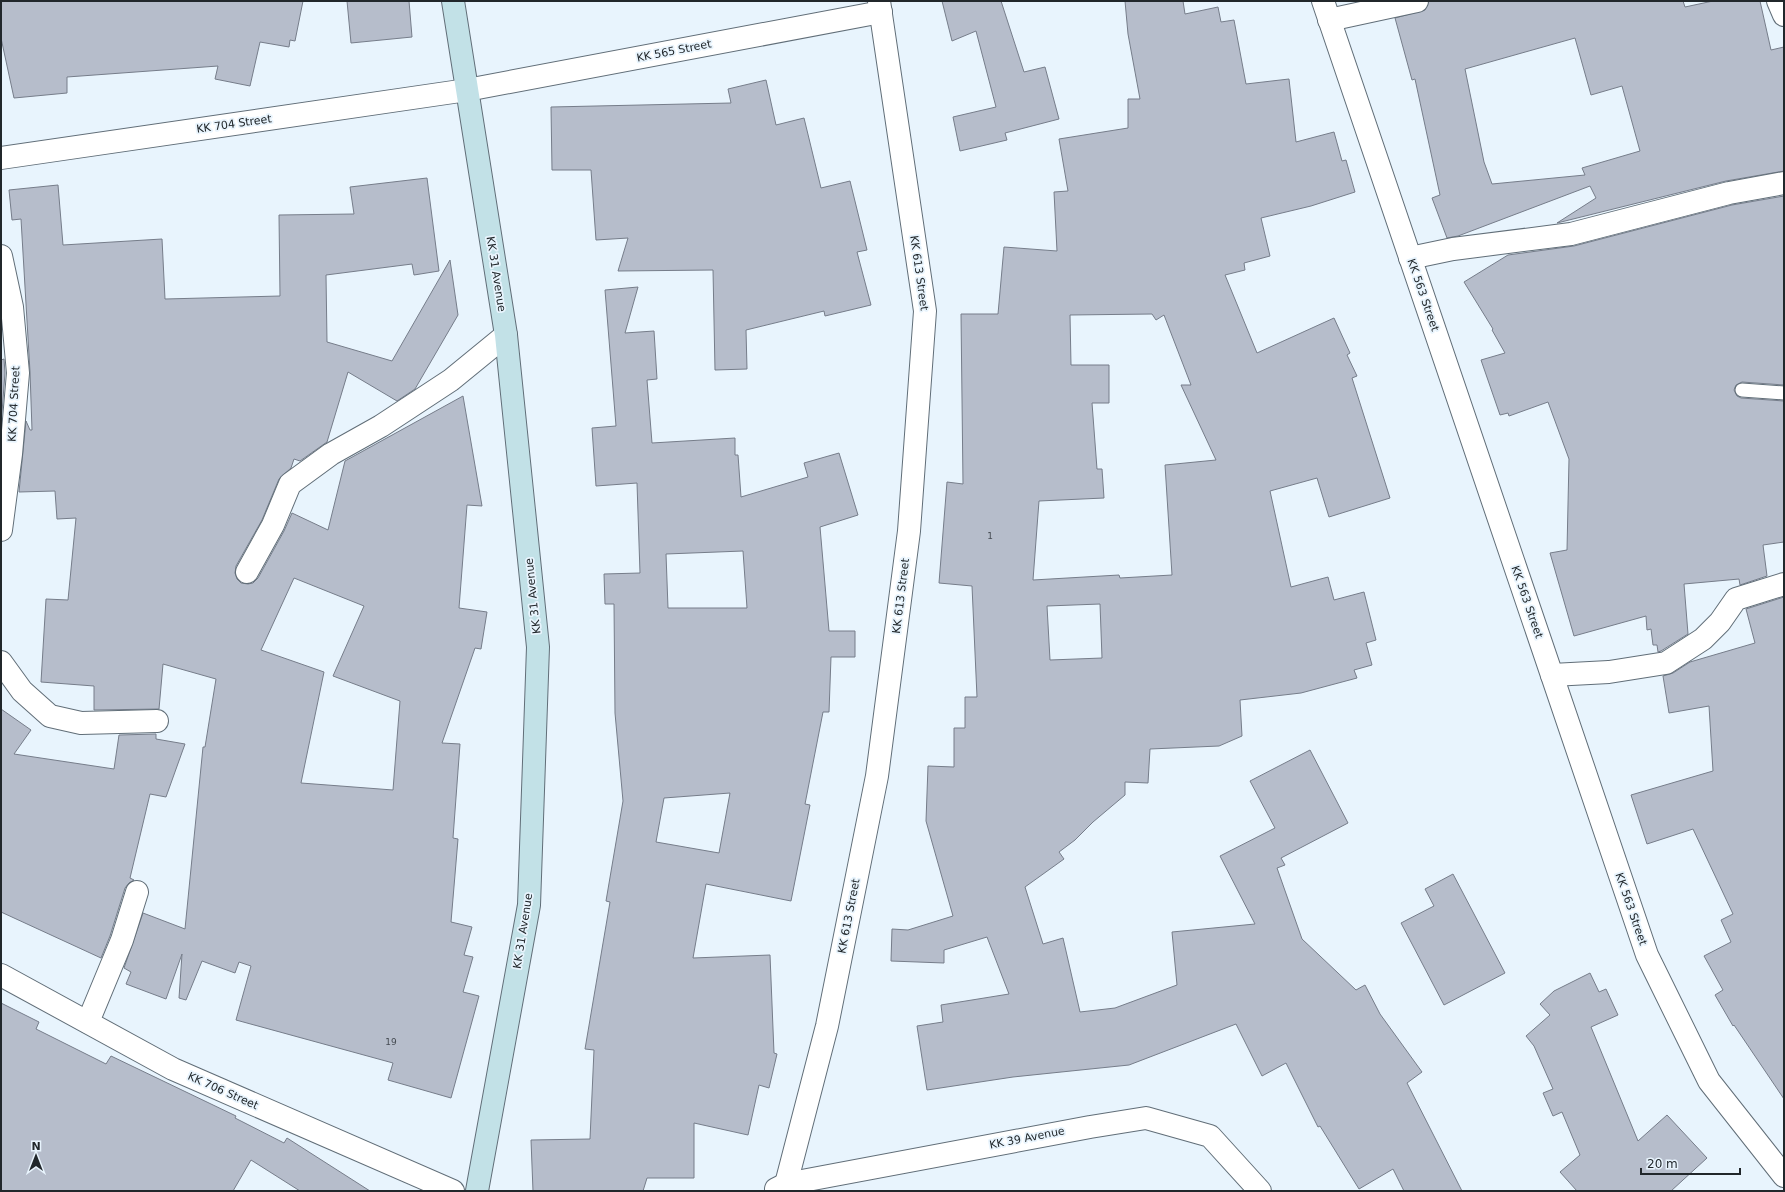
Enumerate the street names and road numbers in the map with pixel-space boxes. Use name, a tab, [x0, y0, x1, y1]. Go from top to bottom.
street label: KK 565 Street	[636, 37, 713, 65]
street label: KK 704 Street	[196, 112, 273, 136]
street label: KK 31 Avenue	[484, 235, 508, 313]
street label: KK 613 Street	[907, 235, 931, 312]
street label: KK 563 Street	[1405, 257, 1442, 334]
street label: KK 704 Street	[6, 365, 23, 442]
street label: KK 31 Avenue	[523, 557, 543, 635]
street label: KK 613 Street	[890, 557, 912, 634]
street label: KK 563 Street	[1509, 564, 1546, 641]
street label: KK 563 Street	[1613, 871, 1650, 948]
street label: KK 613 Street	[835, 877, 863, 954]
street label: KK 31 Avenue	[511, 892, 535, 970]
street label: KK 706 Street	[186, 1070, 261, 1113]
street label: KK 39 Avenue	[988, 1124, 1066, 1152]

